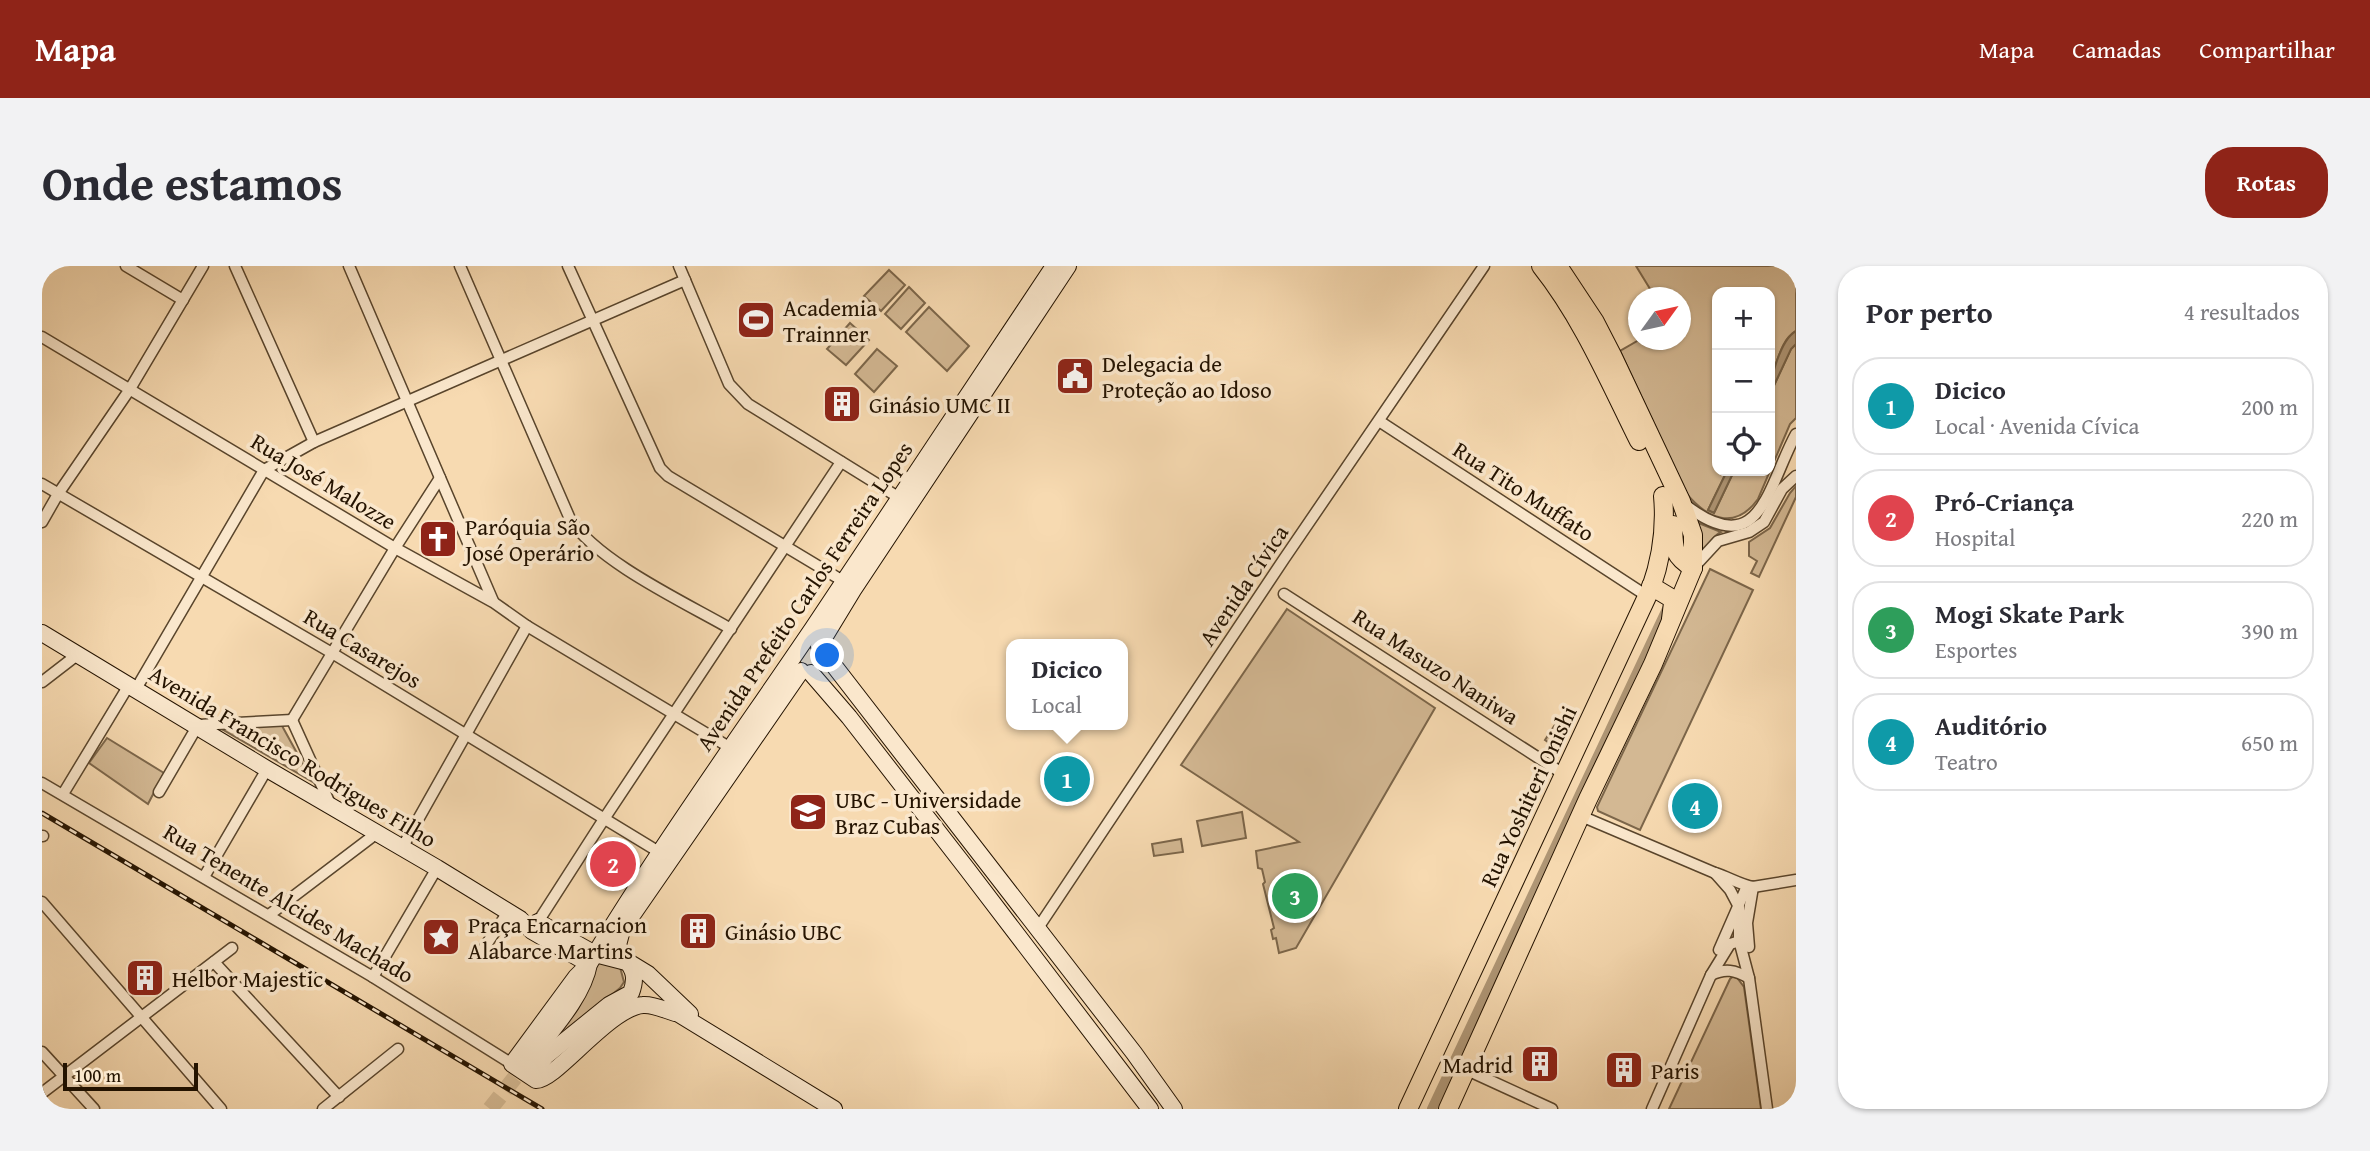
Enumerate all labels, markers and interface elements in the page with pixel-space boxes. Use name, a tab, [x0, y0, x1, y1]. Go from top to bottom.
text: Mapa	[35, 25, 116, 73]
text: Mapa	[1979, 32, 2034, 67]
text: Camadas	[2072, 32, 2161, 67]
text: Compartilhar	[2199, 32, 2335, 67]
text: Onde estamos	[42, 146, 343, 218]
button: Rotas	[2205, 147, 2328, 218]
north arrow	[1628, 287, 1691, 350]
map controls	[1712, 287, 1775, 476]
button: +	[1712, 287, 1775, 350]
text: Por perto	[1866, 290, 1993, 334]
place label: Academia Trainner	[783, 291, 877, 350]
text: 4 resultados	[2184, 295, 2300, 328]
sports icon: Academia Trainner	[735, 299, 777, 341]
place label: Delegacia de Proteção ao Idoso	[1102, 347, 1272, 406]
button: −	[1712, 350, 1775, 413]
public building icon: Delegacia de Proteção ao Idoso	[1054, 355, 1096, 397]
text: Dicico	[1935, 370, 2006, 409]
building icon: Ginásio UMC II	[821, 383, 863, 425]
place label: Ginásio UMC II	[869, 388, 1011, 421]
text: 1	[1885, 390, 1897, 423]
text: 200 m	[2241, 390, 2298, 423]
text: Local · Avenida Cívica	[1935, 409, 2139, 442]
button: locate	[1712, 413, 1775, 476]
street label: Rua José Malozze	[245, 425, 403, 537]
street label: Rua Tito Muffato	[1447, 433, 1601, 549]
street label: Avenida Prefeito Carlos Ferreira Lopes	[688, 435, 920, 757]
text: Pró-Criança	[1935, 482, 2074, 521]
text: 2	[1885, 502, 1897, 535]
text: 220 m	[2241, 502, 2298, 535]
place label: Paróquia São José Operário	[462, 510, 594, 569]
church icon: Paróquia São José Operário	[417, 518, 459, 560]
street label: Avenida Cívica	[1190, 518, 1296, 652]
text: Hospital	[1935, 521, 2015, 554]
text: Mogi Skate Park	[1935, 594, 2124, 633]
street label: Rua Casarejos	[298, 600, 428, 696]
street label: Rua Masuzo Naniwa	[1347, 600, 1526, 732]
text: 3	[1885, 614, 1897, 647]
text: 390 m	[2241, 614, 2298, 647]
text: Esportes	[1935, 633, 2017, 666]
your location	[810, 638, 844, 672]
popup	[1006, 639, 1128, 730]
text: Dicico	[1032, 649, 1102, 688]
street label: Avenida Francisco Rodrigues Filho	[143, 657, 443, 855]
text: Local	[1032, 688, 1082, 721]
street label: Rua Yoshiteri Onishi	[1472, 700, 1584, 892]
text: Auditório	[1935, 706, 2047, 745]
text: 4	[1885, 726, 1897, 759]
text: 650 m	[2241, 726, 2298, 759]
text: Teatro	[1935, 745, 1998, 778]
pin: 1	[1044, 753, 1090, 805]
pin: 4	[1672, 780, 1718, 832]
place label: UBC - Universidade Braz Cubas	[835, 783, 1021, 842]
school or university icon: UBC - Universidade Braz Cubas	[787, 791, 829, 833]
street label: Rua Tenente Alcides Machado	[158, 815, 420, 991]
pin: 2	[590, 838, 636, 890]
pin: 3	[1272, 870, 1318, 922]
place label: Praça Encarnacion Alabarce Martins	[468, 908, 647, 967]
building icon: Ginásio UBC	[677, 910, 719, 952]
place label: Ginásio UBC	[725, 915, 842, 948]
place icon: Praça Encarnacion Alabarce Martins	[420, 916, 462, 958]
building icon: Helbor Majestic	[124, 957, 166, 999]
place label: Helbor Majestic	[172, 962, 323, 995]
building icon: Madrid	[1519, 1043, 1561, 1085]
place label: Madrid	[1443, 1048, 1514, 1081]
building icon: Paris	[1603, 1049, 1645, 1091]
place label: Paris	[1651, 1054, 1699, 1087]
scale bar	[63, 1060, 198, 1092]
text: 100 m	[74, 1061, 121, 1089]

